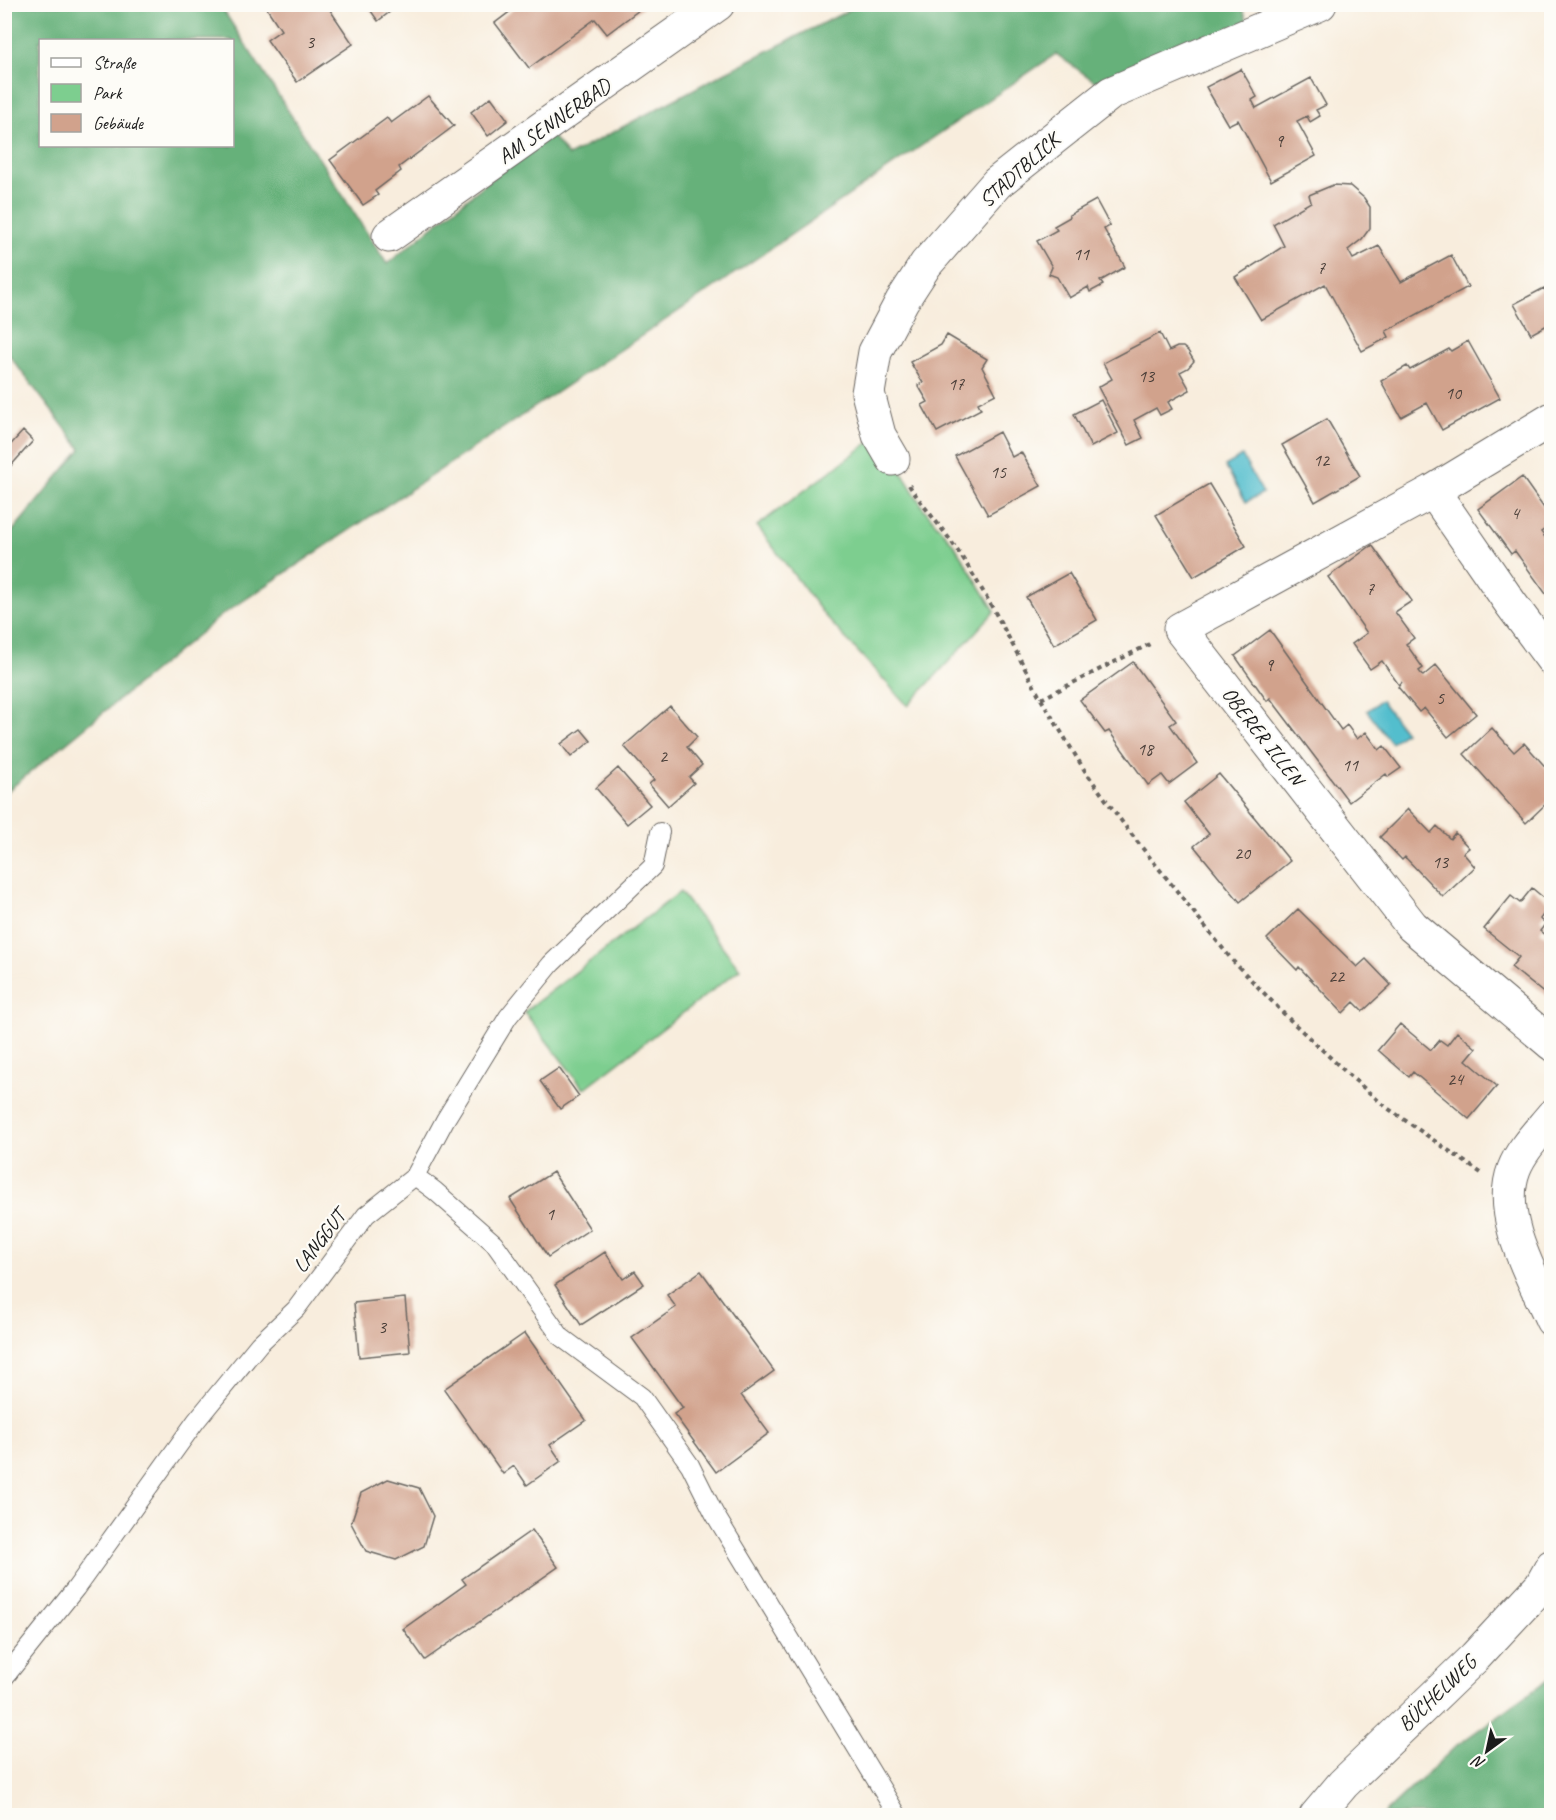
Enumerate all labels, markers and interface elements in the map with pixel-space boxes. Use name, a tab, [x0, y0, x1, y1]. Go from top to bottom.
house number: 3	[306, 31, 316, 53]
legend	[39, 39, 234, 147]
text: Straße	[93, 52, 137, 74]
street label: AM SENNERBAD	[493, 72, 617, 169]
text: Park	[93, 82, 123, 104]
text: Gebäude	[93, 112, 144, 134]
street label: STADTBLICK	[973, 125, 1067, 213]
house number: 9	[1275, 130, 1285, 152]
house number: 11	[1073, 243, 1090, 265]
house number: 7	[1317, 257, 1326, 279]
house number: 13	[1138, 365, 1156, 387]
house number: 17	[948, 373, 965, 395]
house number: 10	[1445, 382, 1463, 404]
house number: 12	[1313, 449, 1331, 471]
house number: 15	[990, 461, 1007, 483]
house number: 4	[1511, 502, 1521, 524]
house number: 7	[1366, 578, 1375, 600]
house number: 9	[1265, 654, 1275, 676]
street label: OBERER ILLEN	[1216, 682, 1311, 793]
house number: 5	[1436, 687, 1445, 709]
house number: 18	[1137, 738, 1155, 760]
house number: 2	[659, 745, 669, 767]
house number: 11	[1342, 754, 1359, 776]
house number: 20	[1234, 842, 1252, 864]
house number: 13	[1432, 851, 1450, 873]
house number: 22	[1328, 965, 1346, 987]
house number: 24	[1447, 1068, 1465, 1090]
street label: LANGGUT	[287, 1200, 354, 1278]
house number: 1	[546, 1203, 555, 1225]
house number: 3	[378, 1316, 388, 1338]
street label: BÜCHELWEG	[1392, 1647, 1483, 1737]
north arrow	[1457, 1721, 1517, 1781]
text: N	[1467, 1750, 1489, 1774]

